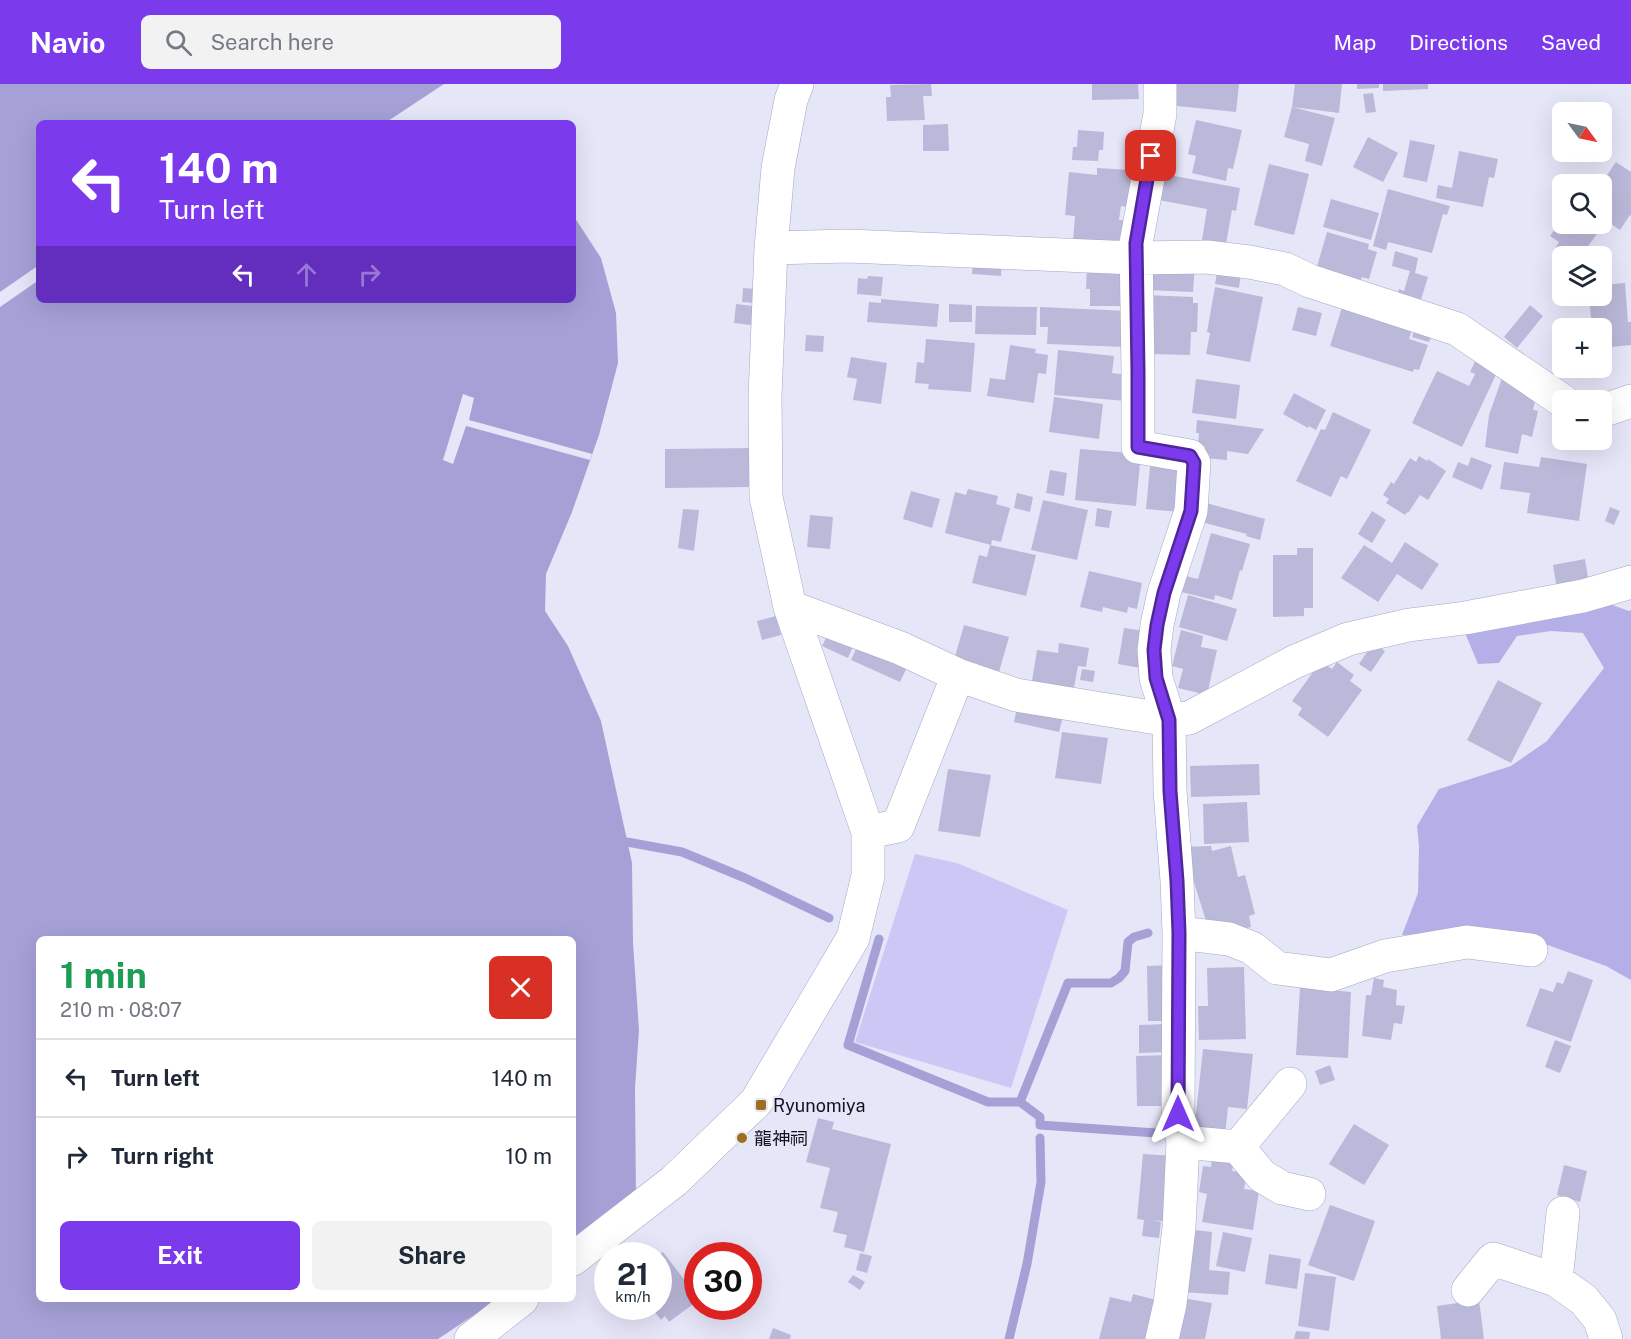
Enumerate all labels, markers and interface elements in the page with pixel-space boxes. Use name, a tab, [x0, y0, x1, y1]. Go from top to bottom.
search box	[141, 15, 561, 69]
text: Navio	[30, 26, 105, 59]
icon: search	[162, 26, 195, 59]
text: Search here	[210, 29, 334, 55]
text: Map	[1334, 30, 1376, 55]
text: Directions	[1409, 30, 1508, 55]
text: Saved	[1541, 30, 1601, 55]
north arrow	[1552, 102, 1612, 162]
map controls	[1552, 102, 1612, 450]
pin	[1125, 130, 1176, 181]
icon: arrive	[1134, 139, 1167, 172]
text: 140 m	[159, 143, 279, 192]
icon: left	[60, 144, 138, 222]
button: search	[1552, 174, 1612, 234]
text: Turn left	[159, 193, 265, 225]
button: layers	[1552, 246, 1612, 306]
icon: left	[227, 258, 260, 291]
icon: ahead	[290, 258, 323, 291]
icon: right	[353, 258, 386, 291]
button: +	[1552, 318, 1612, 378]
button: −	[1552, 390, 1612, 450]
text: 1 min	[60, 954, 147, 996]
button: close	[489, 956, 552, 1019]
text: 210 m · 08:07	[60, 998, 182, 1022]
icon: left	[60, 1062, 93, 1095]
text: Turn left	[111, 1065, 200, 1091]
text: 140 m	[491, 1065, 552, 1091]
position arrow	[1146, 1082, 1210, 1146]
place label: Ryunomiya	[773, 1095, 865, 1116]
marker: Ryunomiya	[754, 1098, 768, 1112]
place label: 龍神祠	[754, 1128, 808, 1149]
marker: 龍神祠	[735, 1131, 749, 1145]
icon: right	[60, 1140, 93, 1173]
text: Turn right	[111, 1143, 214, 1169]
text: 10 m	[505, 1143, 552, 1169]
button: Exit	[60, 1221, 300, 1290]
button: Share	[312, 1221, 552, 1290]
speed limit sign: 30	[684, 1242, 762, 1320]
text: 21	[617, 1256, 649, 1292]
text: km/h	[615, 1288, 651, 1305]

